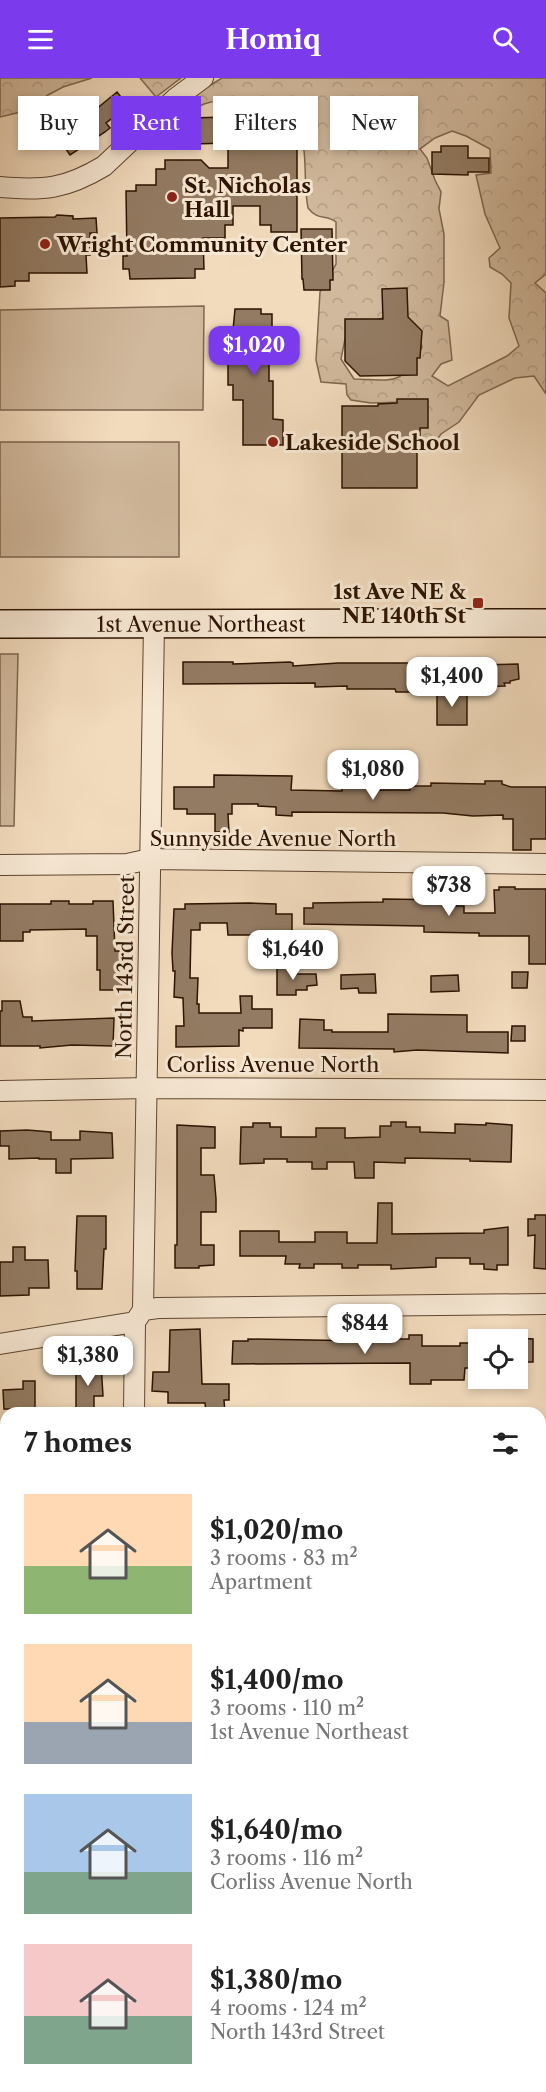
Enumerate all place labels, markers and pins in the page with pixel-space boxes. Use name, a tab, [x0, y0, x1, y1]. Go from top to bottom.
place label: St. Nicholas Hall	[184, 173, 311, 222]
marker: St. Nicholas Hall	[165, 190, 179, 204]
place label: Wright Community Center	[56, 232, 348, 257]
marker: Wright Community Center	[38, 237, 52, 251]
pin: $1,020	[205, 326, 303, 377]
place label: Lakeside School	[285, 430, 460, 455]
marker: Lakeside School	[266, 435, 280, 449]
place label: 1st Ave NE & NE 140th St	[333, 579, 467, 628]
marker: 1st Ave NE & NE 140th St	[471, 596, 485, 610]
pin: $1,400	[403, 657, 501, 708]
pin: $1,080	[324, 750, 422, 801]
pin: $738	[413, 866, 485, 917]
pin: $1,640	[244, 930, 342, 981]
pin: $844	[329, 1304, 401, 1355]
pin: $1,380	[39, 1336, 137, 1387]

